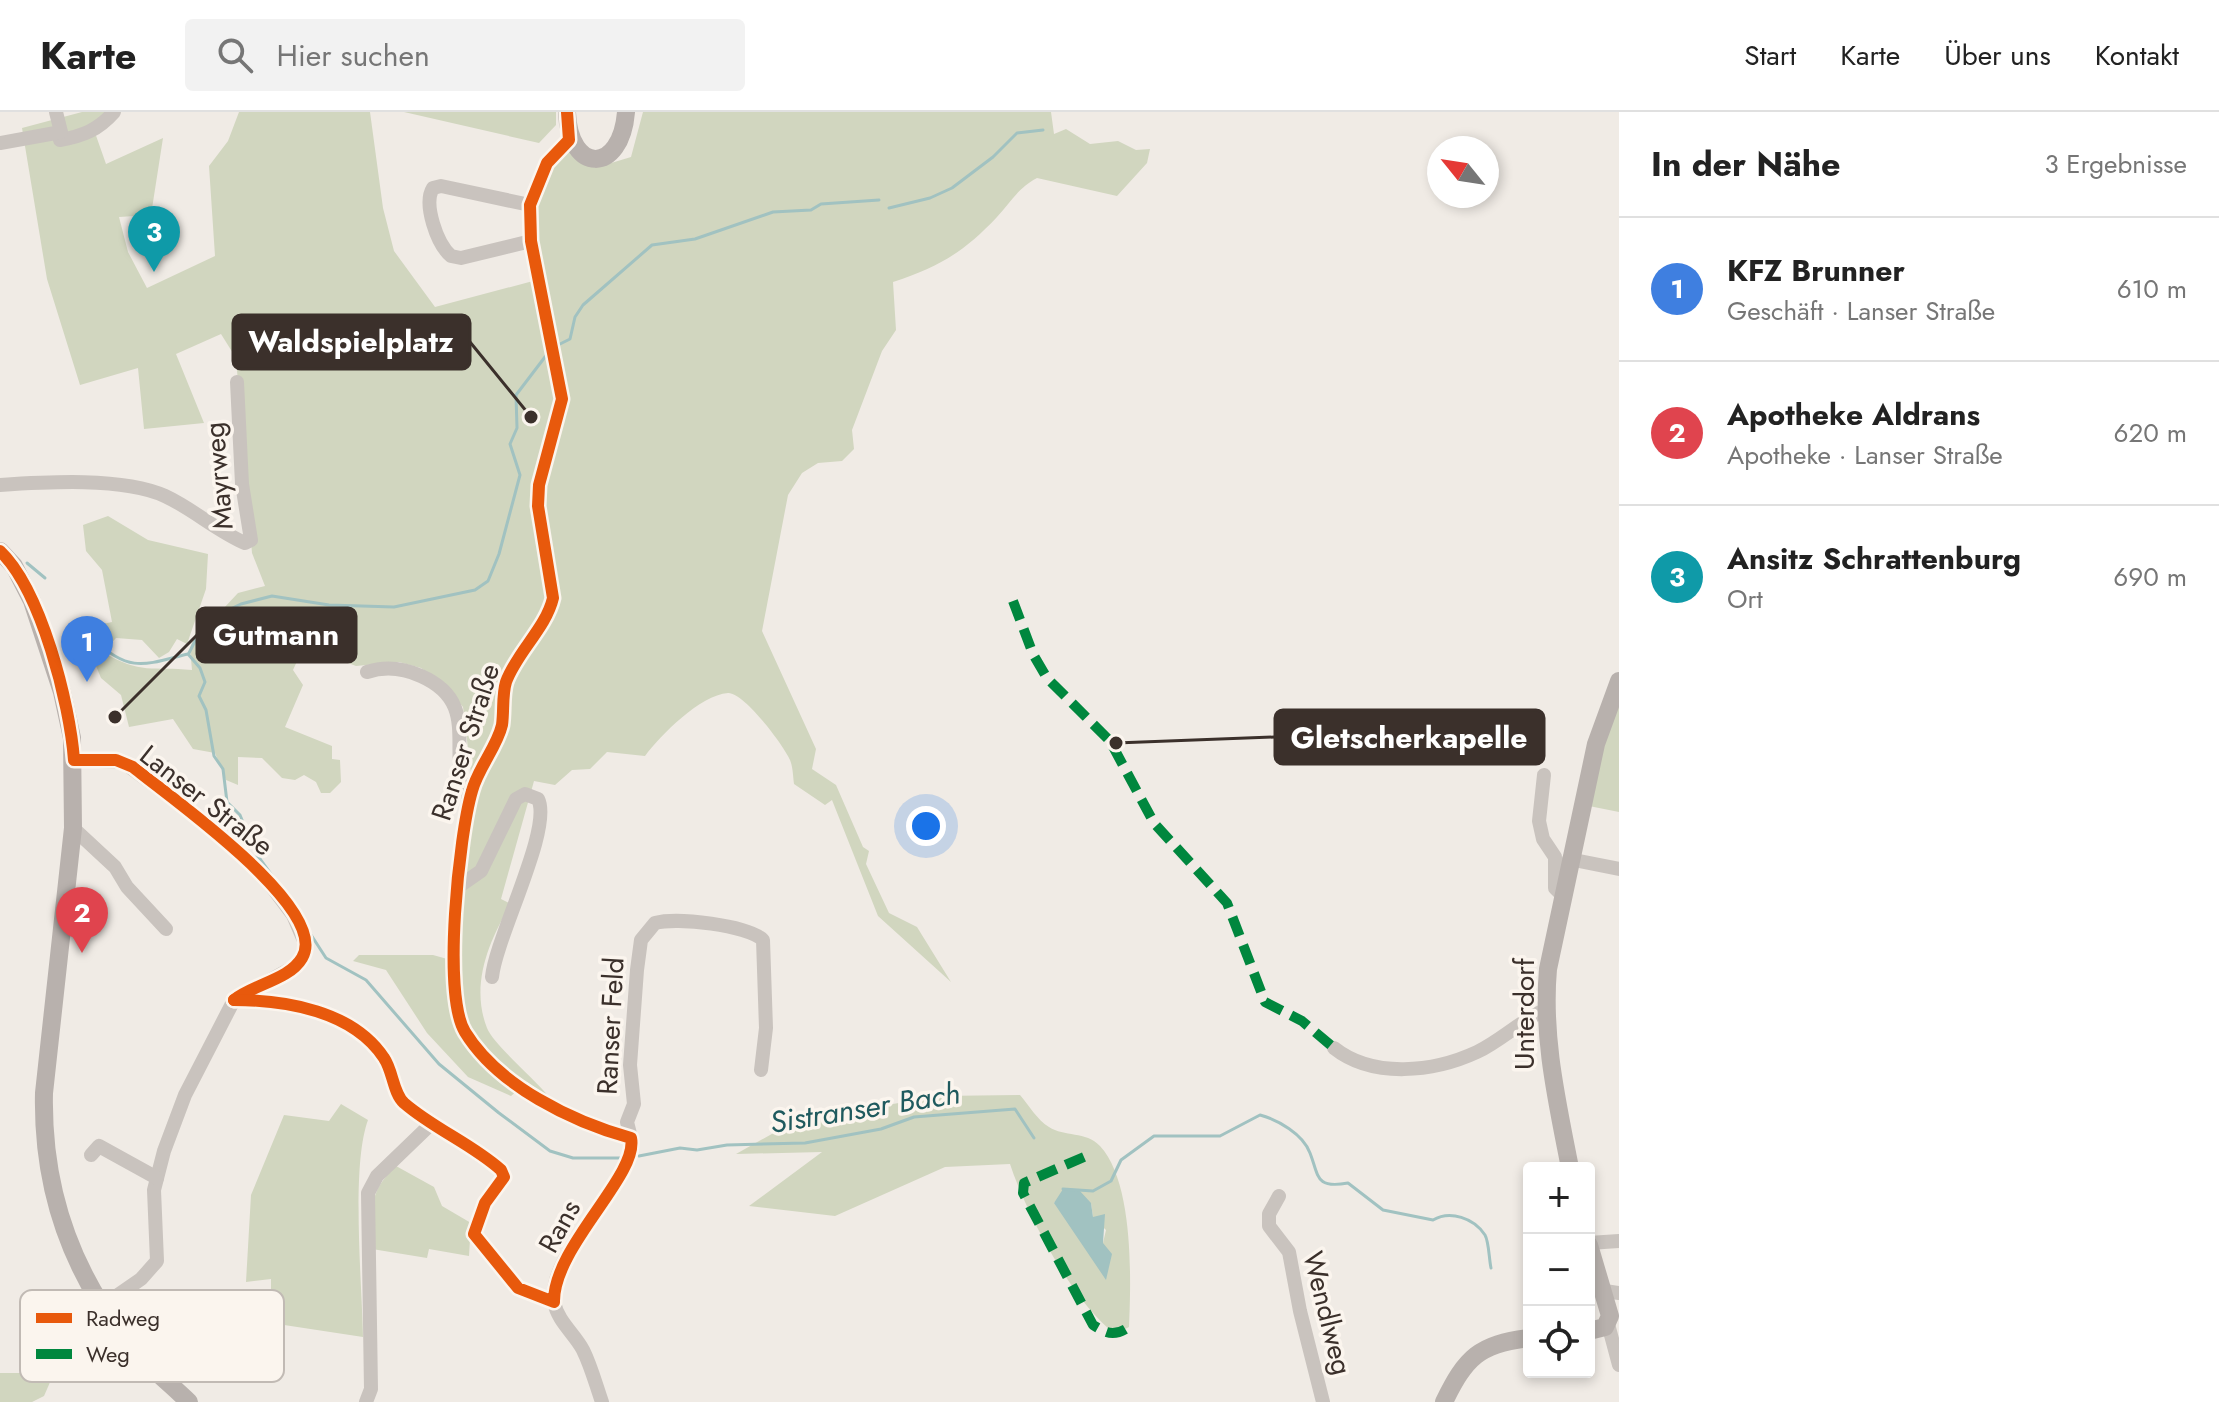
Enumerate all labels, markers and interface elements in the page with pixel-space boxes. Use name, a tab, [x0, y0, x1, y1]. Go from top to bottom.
search box	[185, 19, 745, 91]
text: Karte	[40, 28, 137, 83]
icon: search	[213, 33, 257, 77]
text: Hier suchen	[277, 34, 430, 77]
text: Start	[1744, 35, 1796, 76]
text: Karte	[1840, 35, 1900, 76]
text: Über uns	[1944, 35, 2051, 76]
text: Kontakt	[2095, 35, 2179, 76]
north arrow	[1427, 136, 1499, 208]
text: In der Nähe	[1651, 140, 1841, 189]
text: 3 Ergebnisse	[2044, 145, 2187, 183]
pin: 3	[128, 206, 180, 272]
text: KFZ Brunner	[1727, 249, 1905, 292]
text: 1	[1670, 270, 1684, 308]
text: 610 m	[2117, 270, 2187, 308]
text: Geschäft · Lanser Straße	[1727, 292, 1995, 330]
callout: Waldspielplatz	[233, 315, 470, 369]
text: Waldspielplatz	[248, 320, 454, 363]
text: Apotheke Aldrans	[1727, 393, 1980, 436]
text: 2	[1668, 414, 1686, 452]
text: 620 m	[2114, 414, 2187, 452]
street label: Mayrweg	[193, 420, 244, 531]
text: Apotheke · Lanser Straße	[1727, 436, 2003, 474]
text: Ansitz Schrattenburg	[1727, 537, 2021, 580]
text: 3	[1669, 558, 1685, 596]
text: 690 m	[2113, 558, 2187, 596]
text: Ort	[1727, 580, 1763, 618]
callout: Gutmann	[197, 608, 356, 662]
text: Gutmann	[213, 613, 339, 656]
pin: 1	[61, 616, 113, 682]
street label: Ranser Straße	[421, 658, 510, 826]
callout: Gletscherkapelle	[1275, 710, 1544, 764]
text: Gletscherkapelle	[1291, 716, 1527, 759]
street label: Lanser Straße	[131, 735, 282, 866]
your location	[906, 806, 946, 846]
pin: 2	[56, 887, 108, 953]
street label: Ranser Feld	[586, 956, 635, 1096]
street label: Unterdorf	[1504, 957, 1545, 1070]
water label: Sistranser Bach	[767, 1071, 963, 1144]
map controls	[1523, 1162, 1595, 1378]
button: +	[1523, 1162, 1595, 1234]
street label: Rans	[528, 1192, 591, 1260]
button: −	[1523, 1234, 1595, 1306]
street label: Wendlweg	[1292, 1247, 1363, 1379]
legend	[20, 1290, 284, 1382]
text: Radweg	[86, 1302, 160, 1334]
button: locate	[1523, 1306, 1595, 1378]
text: Weg	[86, 1338, 130, 1370]

